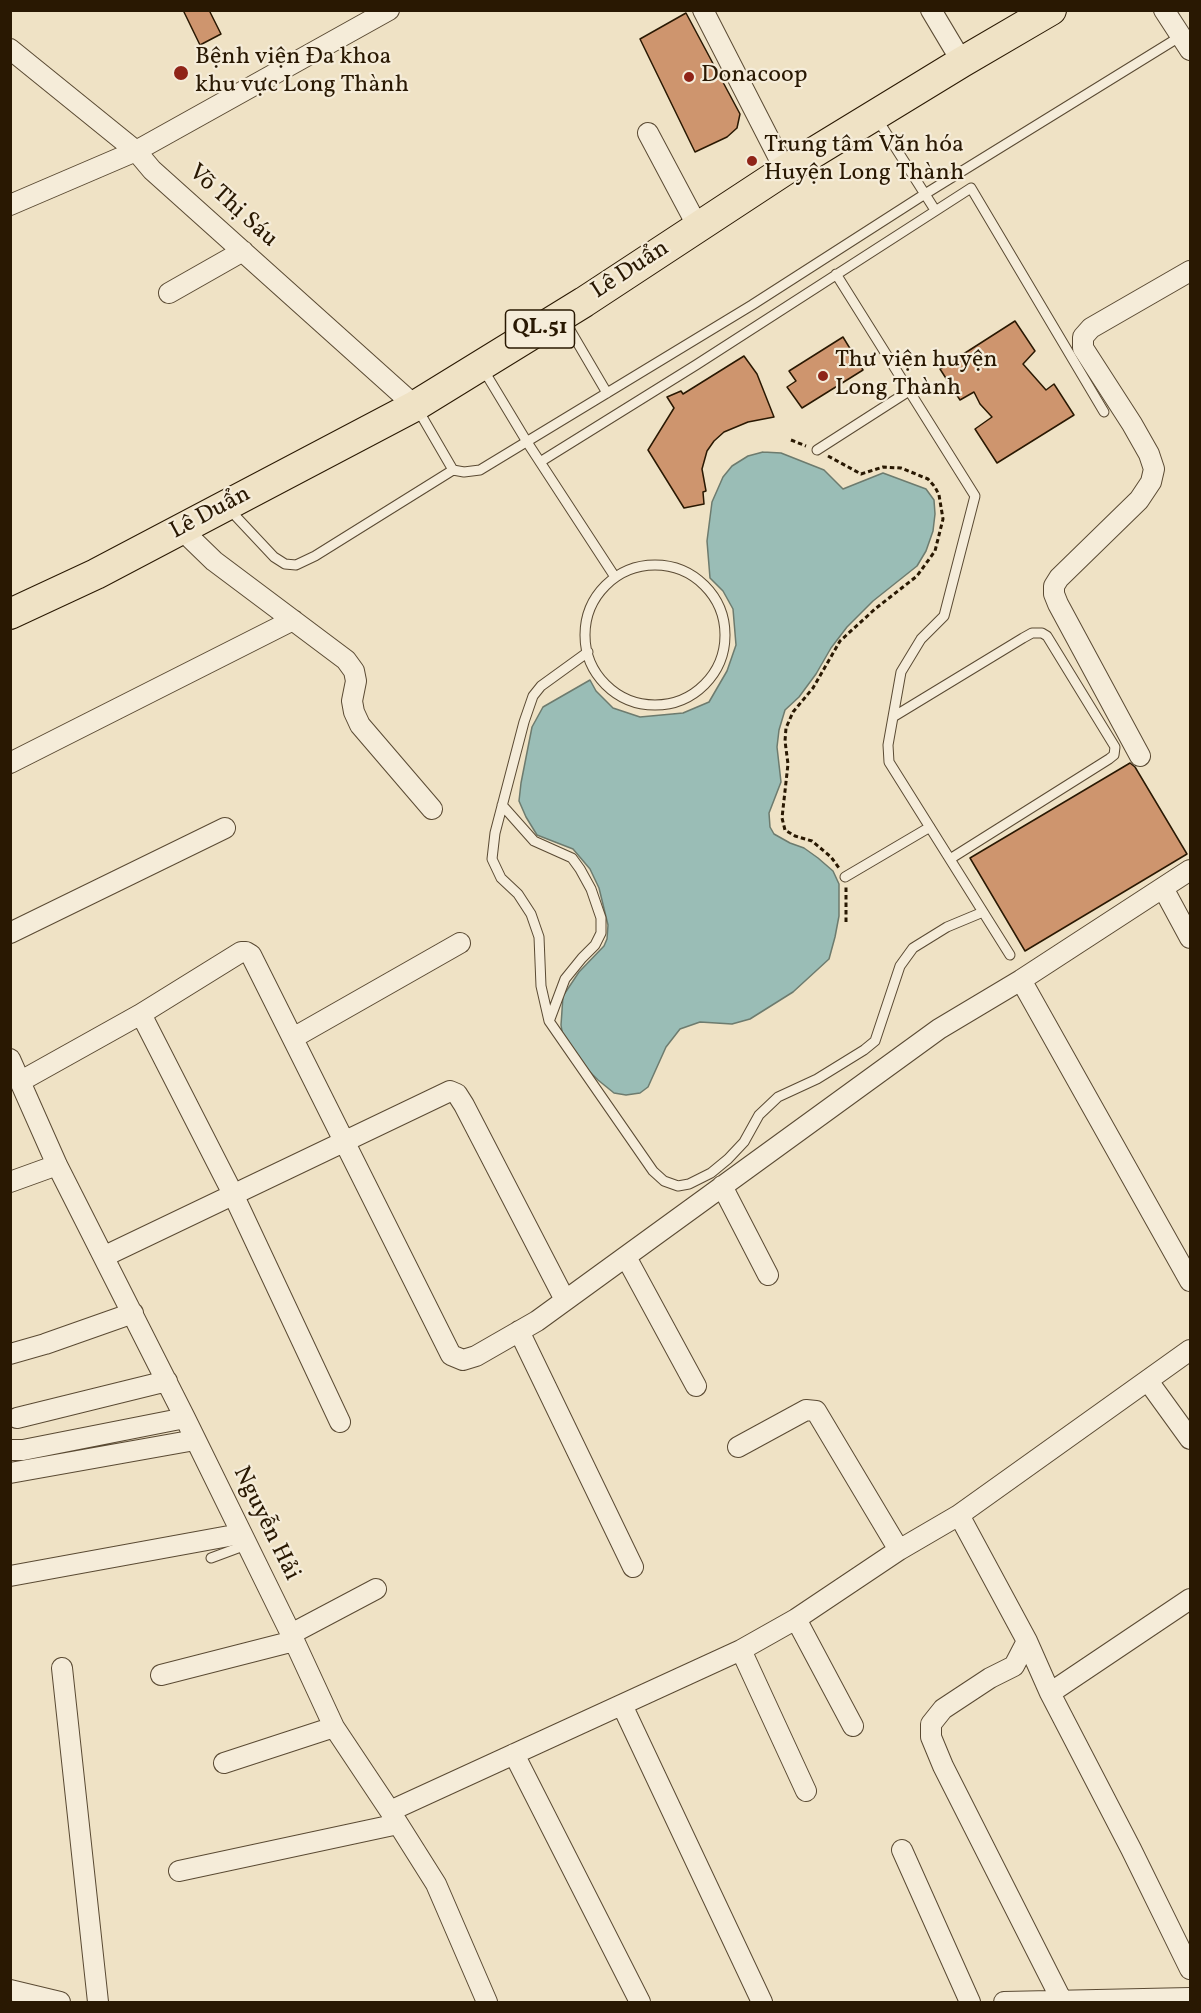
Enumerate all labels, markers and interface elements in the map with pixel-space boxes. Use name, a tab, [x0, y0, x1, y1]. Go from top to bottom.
place label: Bệnh viện Đa khoa khu vực Long Thành	[195, 45, 409, 101]
place label: Donacoop	[701, 63, 808, 91]
marker: Bệnh viện Đa khoa khu vực Long Thành	[172, 64, 190, 82]
marker: Donacoop	[682, 70, 696, 84]
place label: Trung tâm Văn hóa Huyện Long Thành	[764, 133, 964, 189]
marker: Trung tâm Văn hóa Huyện Long Thành	[745, 154, 759, 168]
street label: Võ Thị Sáu	[181, 159, 283, 255]
street label: Lê Duẩn	[587, 235, 675, 307]
road number: QL.51	[506, 310, 574, 348]
place label: Thư viện huyện Long Thành	[835, 348, 998, 404]
marker: Thư viện huyện Long Thành	[816, 369, 830, 383]
street label: Lê Duẩn	[166, 481, 256, 547]
street label: Nguyễn Hải	[225, 1462, 305, 1586]

